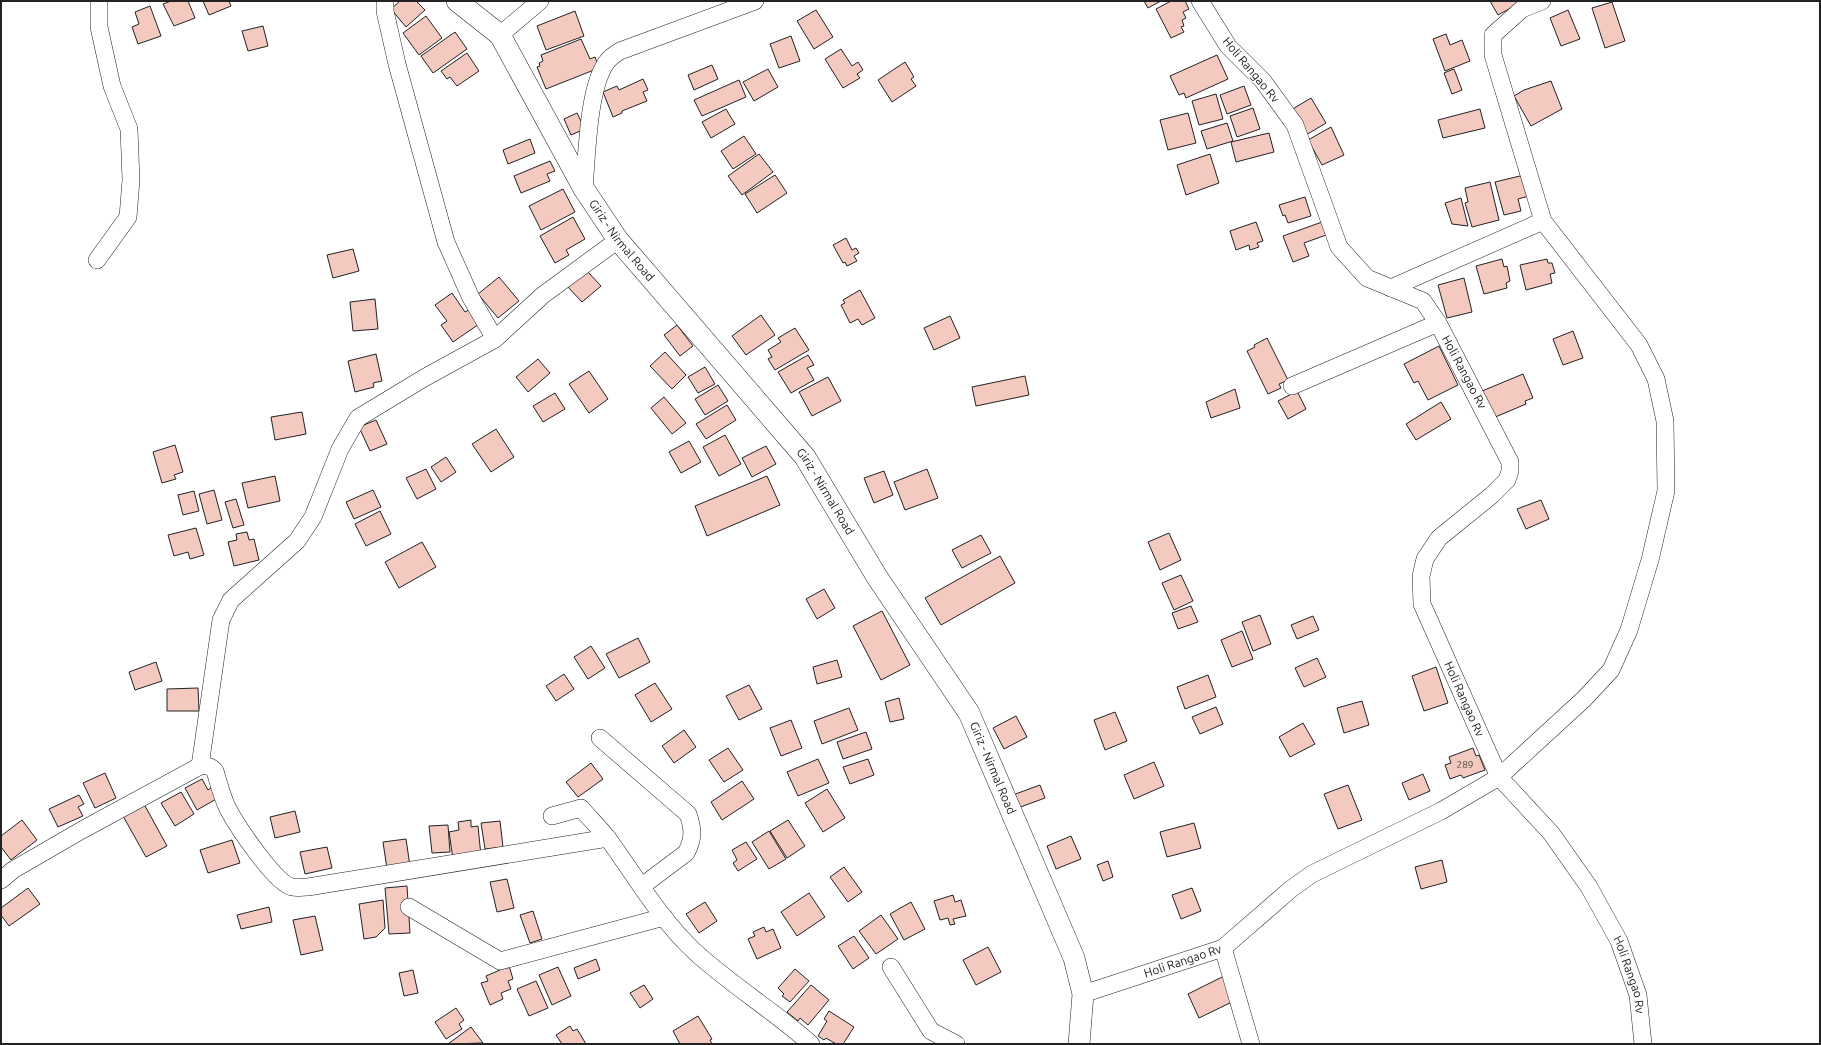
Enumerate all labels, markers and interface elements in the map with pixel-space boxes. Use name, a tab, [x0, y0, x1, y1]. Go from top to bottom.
street label: Holi Rangao Rv	[1220, 35, 1282, 105]
street label: Giriz - Nirmal Road	[587, 197, 657, 283]
street label: Holi Rangao Rv	[1440, 333, 1489, 411]
street label: Giriz - Nirmal Road	[794, 445, 857, 537]
street label: Holi Rangao Rv	[1442, 659, 1487, 738]
street label: Giriz - Nirmal Road	[968, 720, 1019, 816]
house number: 289	[1457, 759, 1473, 770]
street label: Holi Rangao Rv	[1611, 933, 1647, 1014]
street label: Holi Rangao Rv	[1142, 942, 1223, 980]

